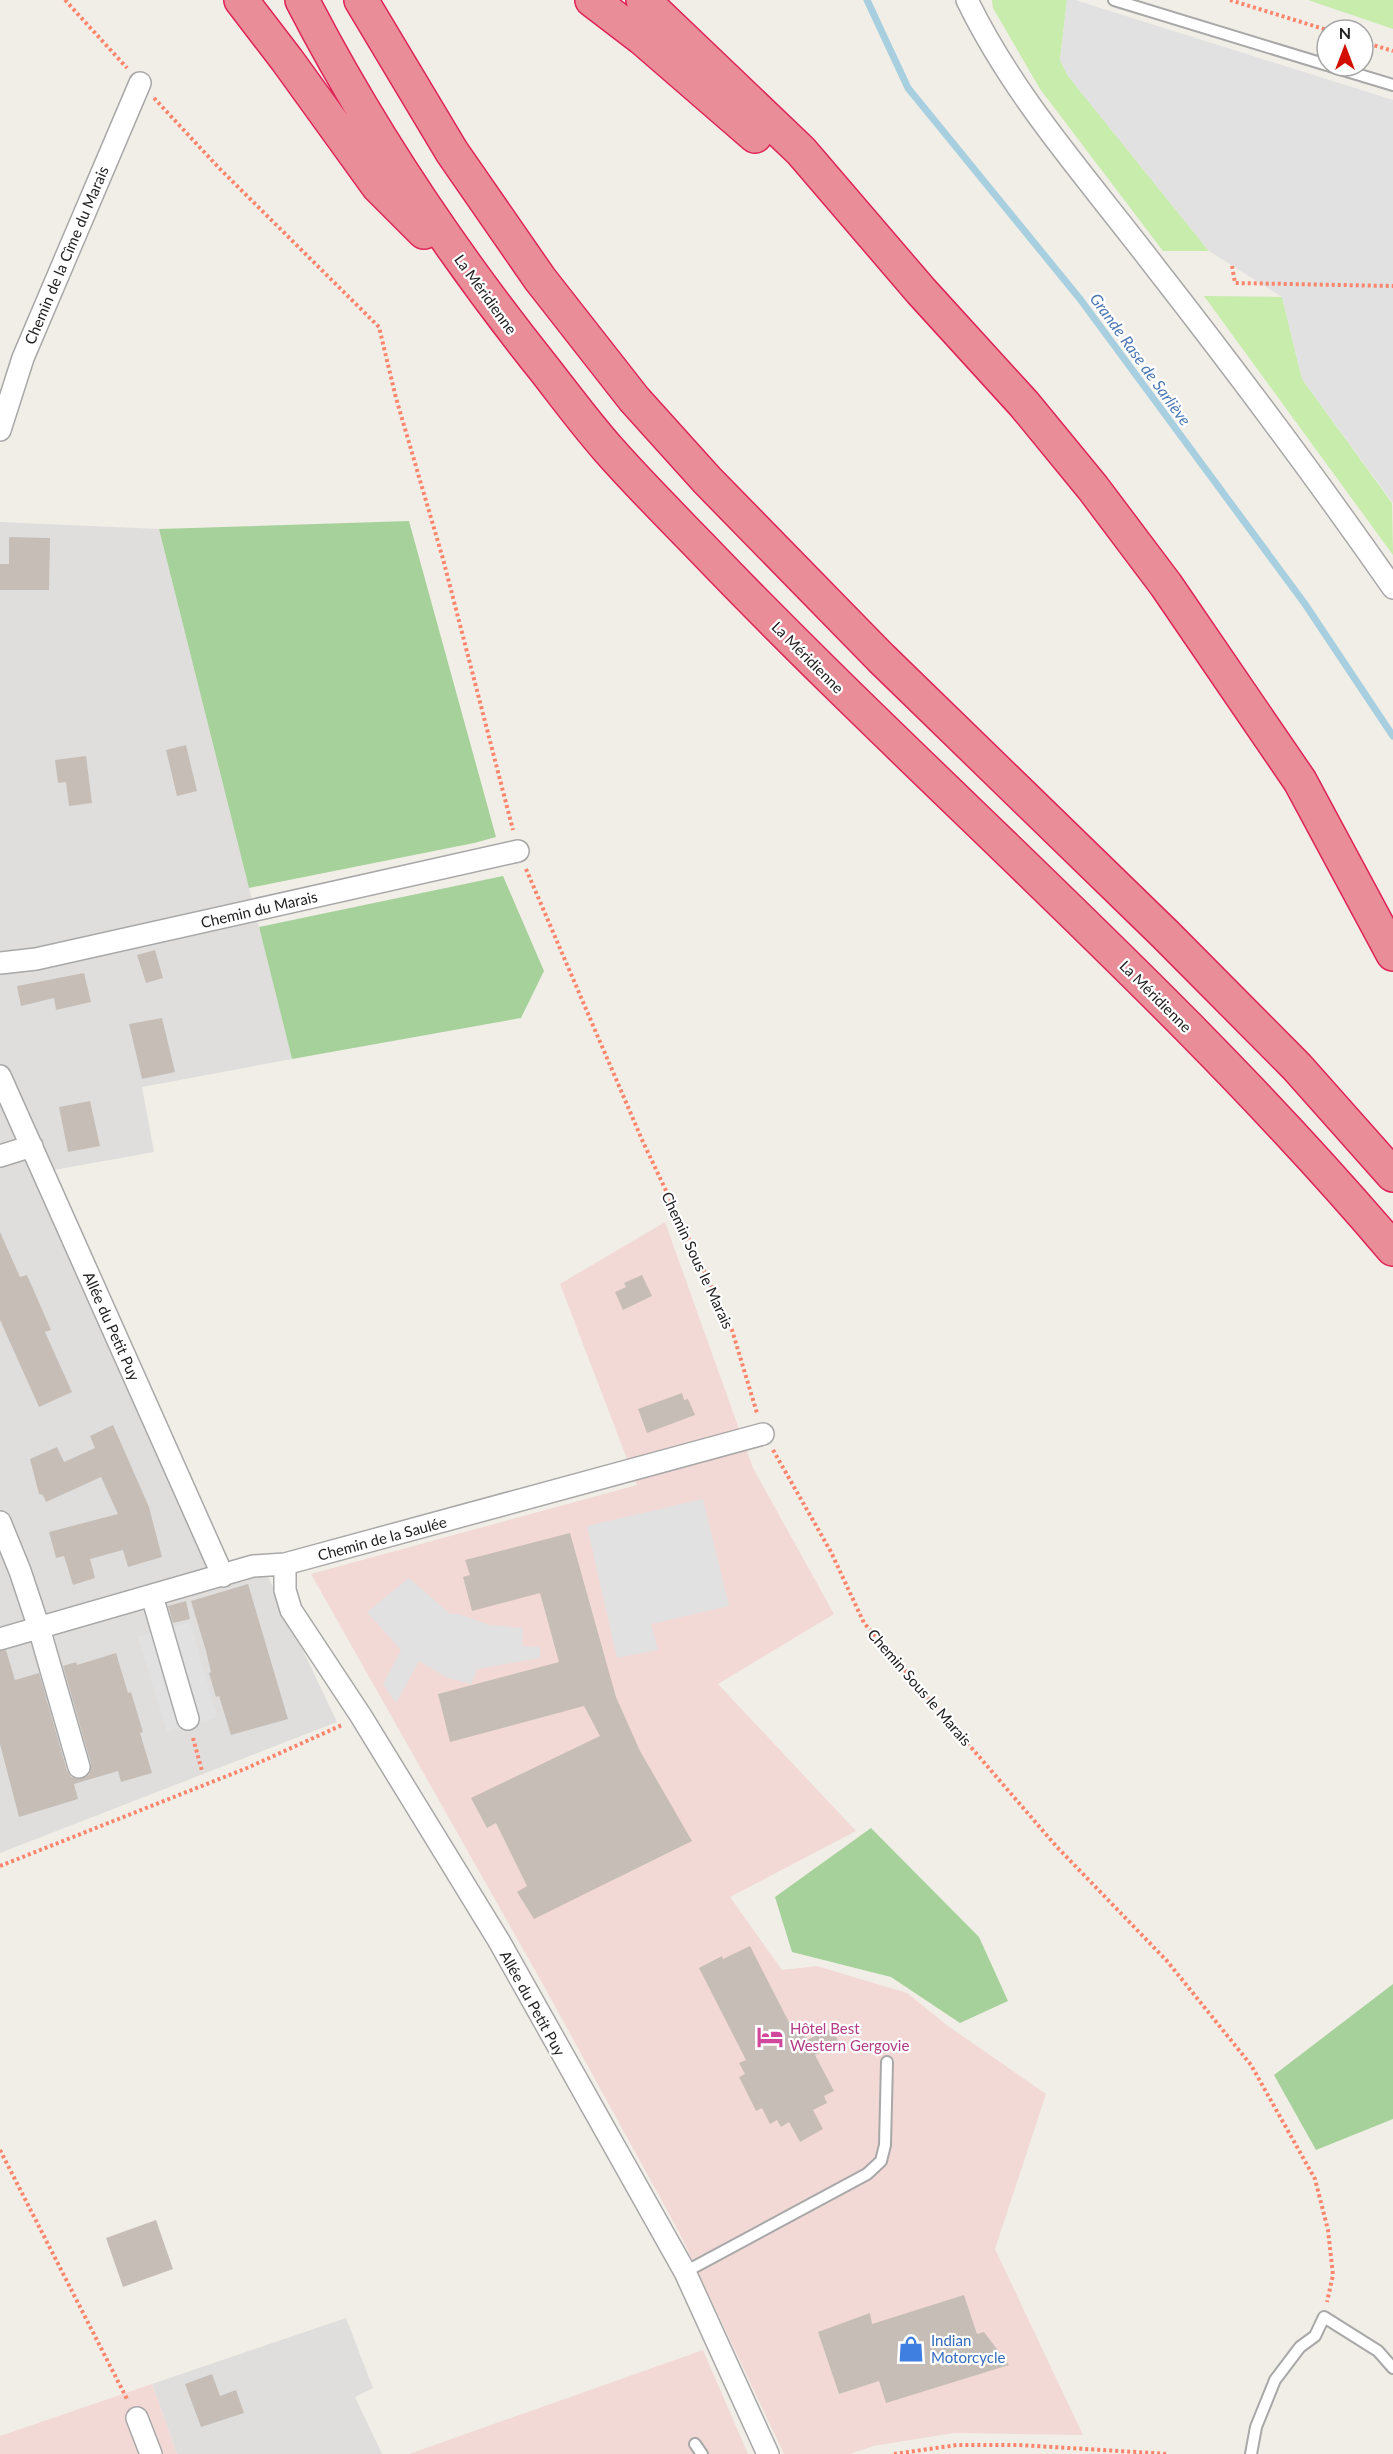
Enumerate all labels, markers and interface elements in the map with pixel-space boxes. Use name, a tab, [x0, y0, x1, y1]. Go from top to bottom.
north arrow	[1315, 18, 1375, 78]
text: N	[1339, 23, 1351, 42]
street label: Chemin de la Cîme du Marais	[20, 163, 112, 347]
street label: La Méridienne	[451, 251, 521, 337]
water label: Grande Rase de Sarliève	[1087, 289, 1196, 429]
street label: La Méridienne	[768, 617, 848, 697]
street label: Chemin du Marais	[199, 887, 319, 931]
street label: La Méridienne	[1116, 956, 1196, 1036]
street label: Chemin Sous le Marais	[658, 1189, 738, 1331]
street label: Allée du Petit Puy	[80, 1269, 144, 1384]
street label: Chemin de la Saulée	[316, 1512, 448, 1564]
street label: Chemin Sous le Marais	[864, 1625, 976, 1749]
street label: Allée du Petit Puy	[497, 1947, 569, 2059]
place label: Hôtel Best Western Gergovie	[790, 2019, 909, 2054]
hotel icon: Hôtel Best Western Gergovie	[755, 2022, 785, 2052]
place label: Indian Motorcycle	[931, 2331, 1005, 2366]
shop icon: Indian Motorcycle	[896, 2334, 926, 2364]

